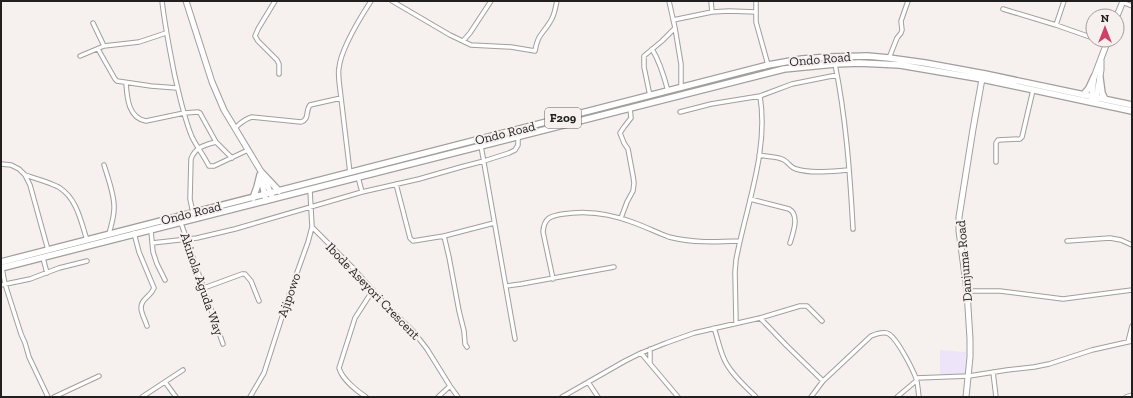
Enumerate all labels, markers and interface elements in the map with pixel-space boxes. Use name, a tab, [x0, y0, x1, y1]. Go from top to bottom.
north arrow	[1085, 8, 1125, 48]
text: N	[1101, 12, 1110, 25]
street label: Ondo Road	[789, 49, 851, 69]
road number: F209	[545, 108, 581, 128]
street label: Ondo Road	[473, 118, 537, 148]
street label: Ondo Road	[159, 198, 223, 228]
street label: Danjuma Road	[953, 220, 976, 302]
street label: Akinola Aguda Way	[177, 230, 227, 338]
street label: Ibode Aseyori Crescent	[323, 239, 423, 343]
street label: Ajipowo	[275, 271, 305, 319]

